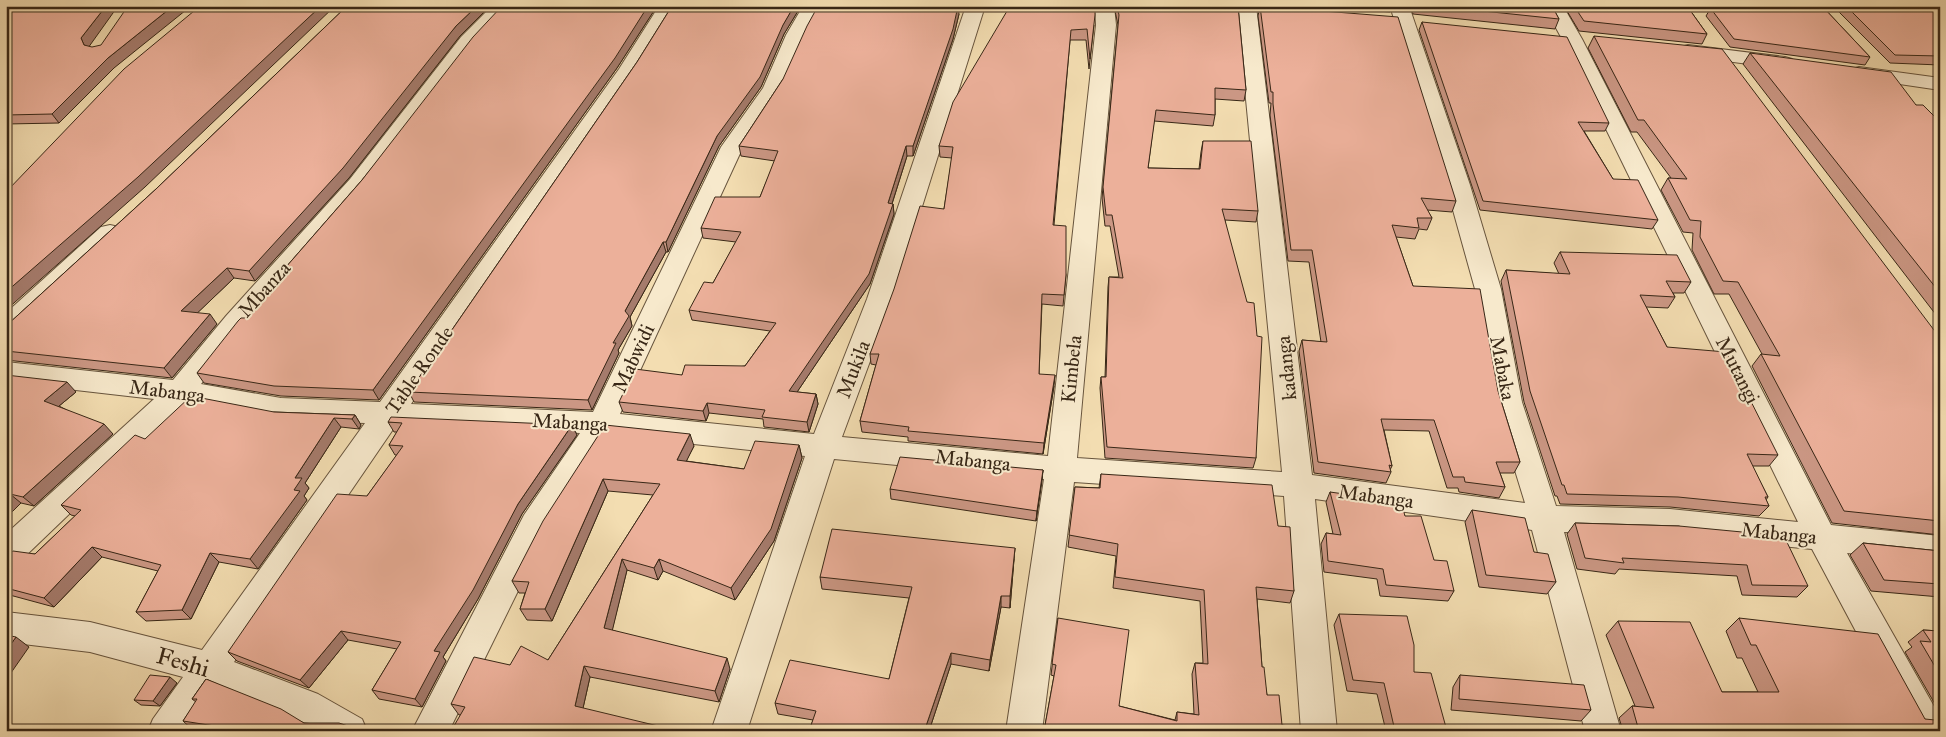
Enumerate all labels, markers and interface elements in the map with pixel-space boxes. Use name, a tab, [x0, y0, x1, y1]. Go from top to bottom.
street label: Mbanza	[233, 256, 296, 322]
street label: Mabwidi	[607, 320, 659, 396]
street label: Table Ronde	[380, 321, 458, 419]
street label: Mutangi	[1710, 332, 1765, 409]
street label: Kimbela	[1055, 333, 1087, 404]
street label: kadanga	[1271, 334, 1302, 401]
street label: Mabaka	[1485, 334, 1521, 403]
street label: Mukila	[831, 336, 875, 401]
street label: Mabanga	[128, 374, 207, 409]
street label: Mabanga	[531, 408, 609, 437]
street label: Mabanga	[934, 444, 1013, 477]
street label: Mabanga	[1337, 479, 1416, 514]
street label: Mabanga	[1740, 517, 1819, 550]
street label: Feshi	[153, 640, 213, 684]

